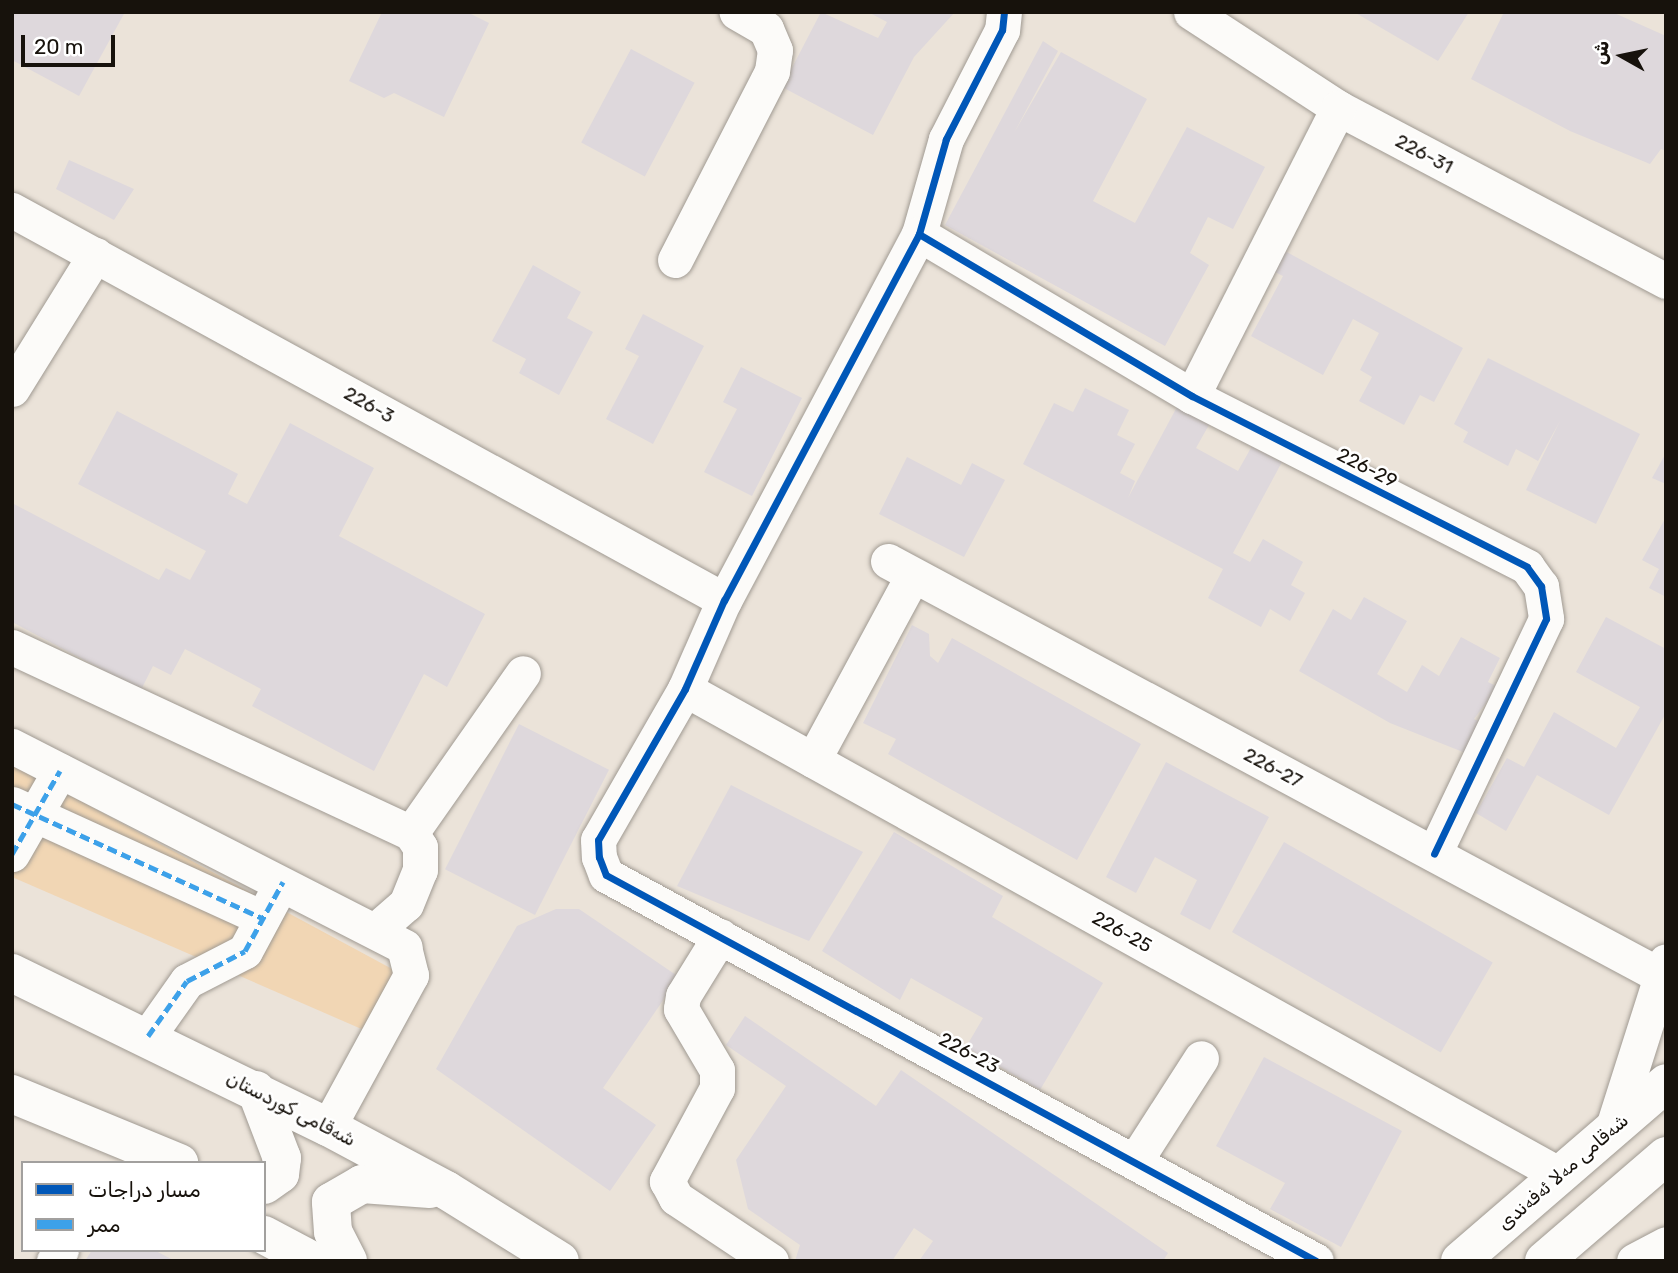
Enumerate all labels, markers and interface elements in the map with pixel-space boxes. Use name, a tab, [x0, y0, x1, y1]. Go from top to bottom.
scale bar	[24, 21, 119, 65]
north arrow	[1587, 21, 1657, 91]
text: 20 m	[34, 34, 83, 59]
text: ش	[1588, 39, 1614, 66]
street label: 226-31	[1391, 129, 1457, 179]
street label: 226-3	[340, 382, 398, 428]
street label: 226-29	[1333, 443, 1401, 493]
street label: 226-27	[1240, 743, 1306, 793]
street label: 226-25	[1088, 906, 1156, 958]
street label: 226-23	[935, 1028, 1003, 1078]
street label: شەقامی کوردستان	[223, 1067, 359, 1151]
street label: شەقامی مەلا ئەفەندی	[1493, 1109, 1633, 1235]
legend	[21, 1161, 266, 1252]
text: مسار دراجات	[88, 1177, 201, 1202]
text: ممر	[88, 1212, 120, 1237]

